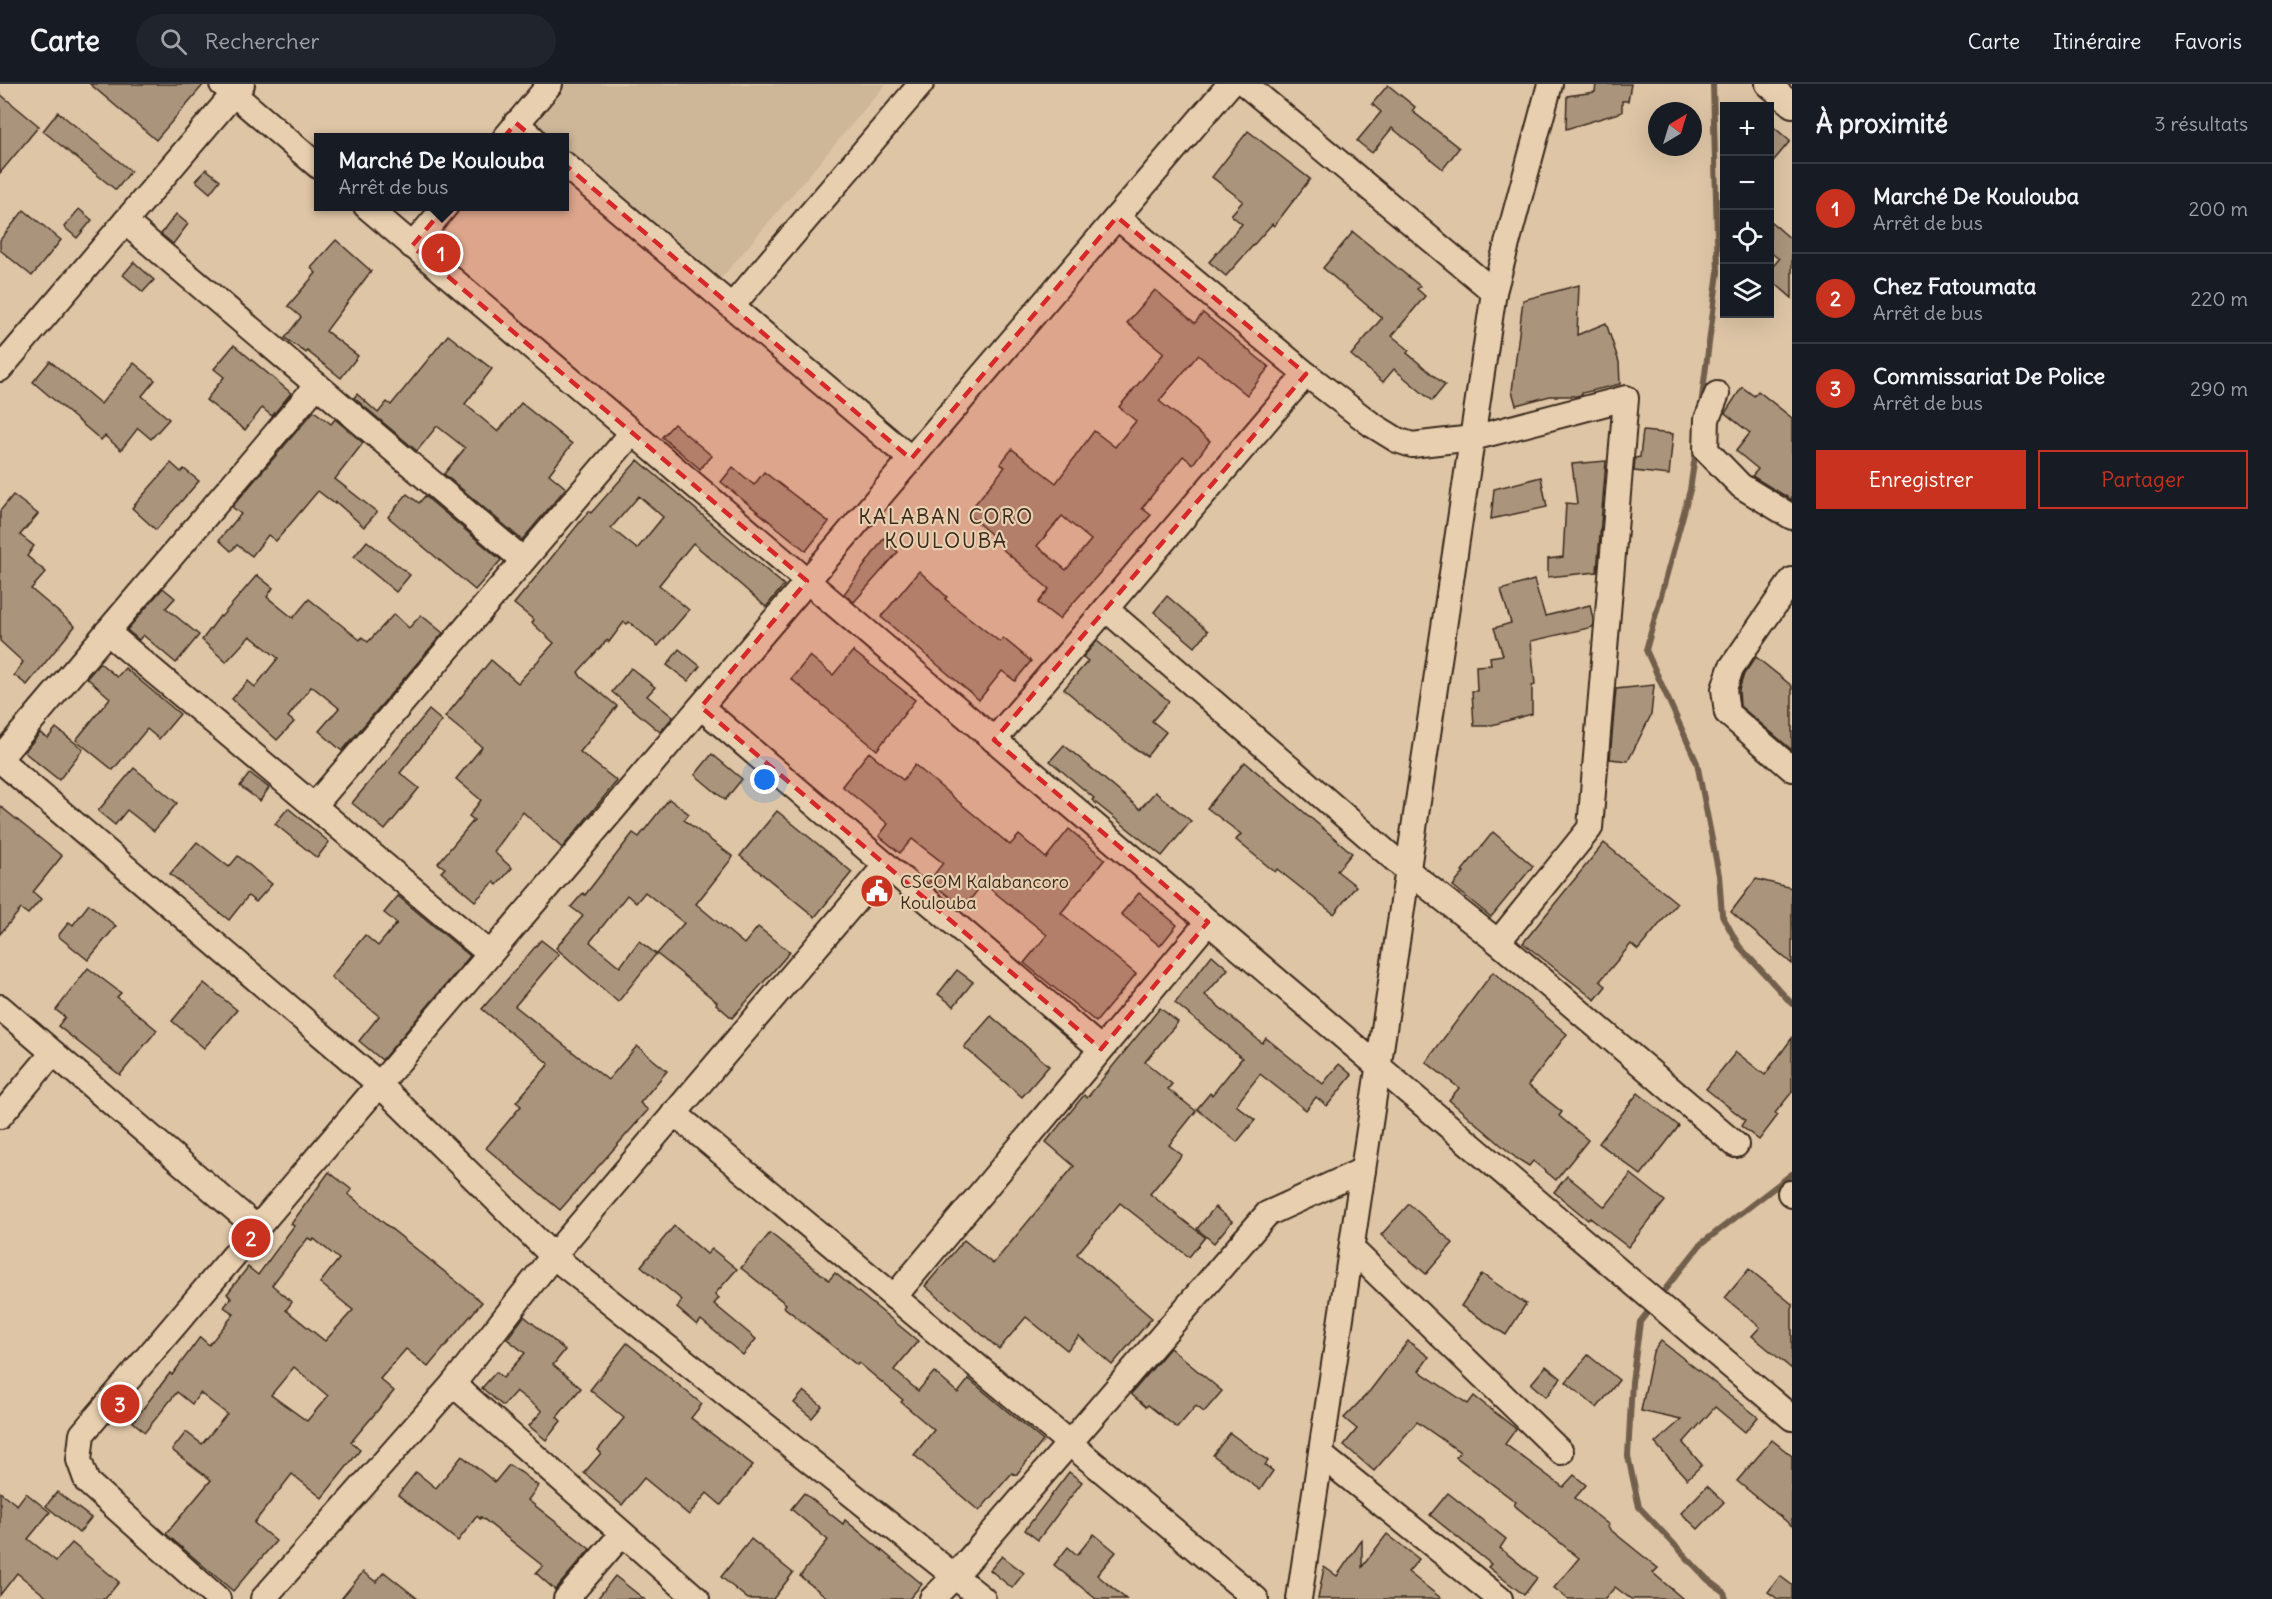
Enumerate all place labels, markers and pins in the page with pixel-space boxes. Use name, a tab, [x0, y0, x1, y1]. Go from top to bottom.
pin: 1	[422, 230, 460, 276]
place label: CSCOM Kalabancoro Koulouba	[900, 870, 1069, 914]
public building icon: CSCOM Kalabancoro Koulouba	[859, 873, 895, 909]
pin: 2	[232, 1216, 270, 1260]
pin: 3	[100, 1382, 140, 1426]

